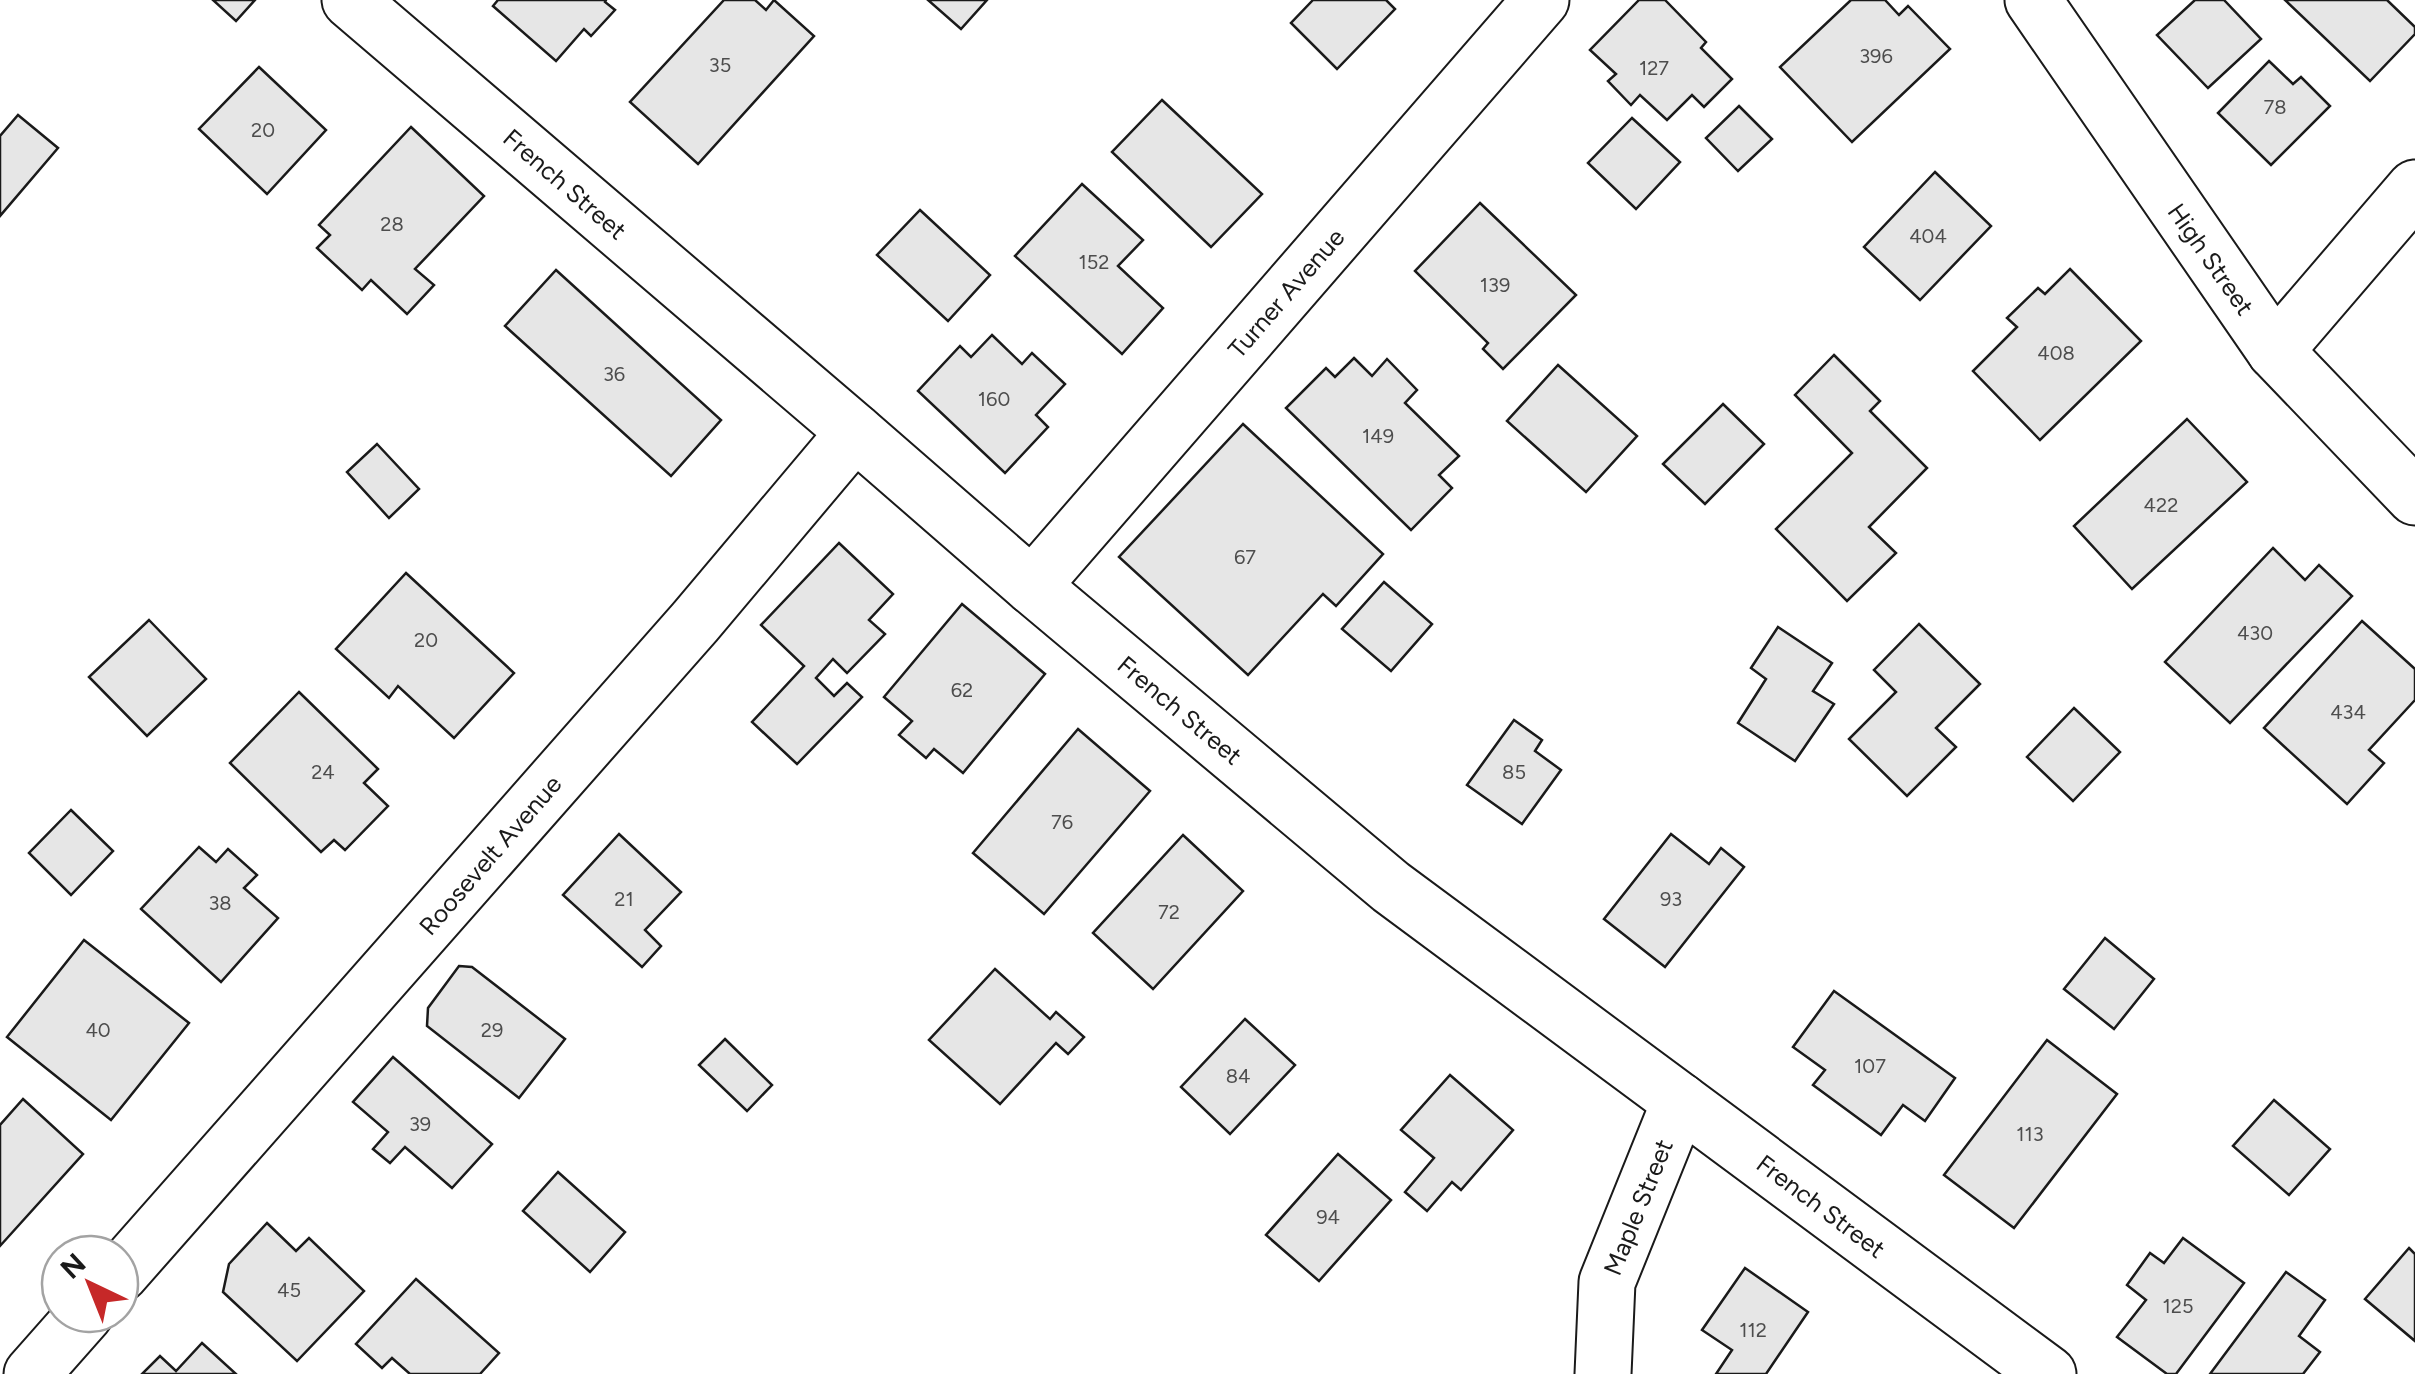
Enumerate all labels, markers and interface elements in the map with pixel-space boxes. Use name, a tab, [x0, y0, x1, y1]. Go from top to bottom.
house number: 396	[1859, 44, 1893, 68]
house number: 35	[709, 53, 731, 77]
house number: 127	[1639, 56, 1669, 80]
house number: 78	[2263, 95, 2287, 119]
house number: 20	[251, 118, 275, 142]
street label: French Street	[497, 122, 633, 246]
street label: High Street	[2162, 197, 2260, 321]
house number: 28	[380, 212, 404, 236]
street label: Turner Avenue	[1222, 222, 1350, 364]
house number: 404	[1909, 224, 1947, 248]
house number: 152	[1079, 250, 1109, 274]
house number: 139	[1480, 273, 1510, 297]
house number: 408	[2037, 341, 2075, 365]
house number: 36	[603, 362, 625, 386]
house number: 160	[978, 387, 1010, 411]
house number: 149	[1362, 424, 1394, 448]
house number: 422	[2144, 493, 2178, 517]
house number: 67	[1234, 545, 1256, 569]
house number: 430	[2237, 621, 2273, 645]
house number: 20	[414, 628, 438, 652]
street label: French Street	[1112, 649, 1248, 771]
house number: 62	[951, 678, 973, 702]
house number: 434	[2330, 700, 2366, 724]
house number: 24	[311, 760, 335, 784]
house number: 85	[1502, 760, 1526, 784]
street label: Roosevelt Avenue	[413, 769, 567, 941]
house number: 76	[1051, 810, 1073, 834]
house number: 21	[614, 887, 634, 911]
house number: 93	[1660, 887, 1682, 911]
house number: 38	[208, 891, 232, 915]
house number: 72	[1158, 900, 1180, 924]
house number: 40	[85, 1018, 111, 1042]
house number: 29	[481, 1018, 503, 1042]
house number: 107	[1854, 1054, 1886, 1078]
house number: 84	[1226, 1064, 1250, 1088]
house number: 39	[409, 1112, 431, 1136]
house number: 113	[2016, 1122, 2044, 1146]
street label: Maple Street	[1597, 1135, 1679, 1279]
street label: French Street	[1751, 1148, 1891, 1264]
house number: 94	[1316, 1205, 1340, 1229]
north arrow	[40, 1234, 140, 1334]
text: N	[53, 1246, 92, 1286]
house number: 45	[277, 1278, 301, 1302]
house number: 125	[2163, 1294, 2193, 1318]
house number: 112	[1739, 1318, 1767, 1342]

